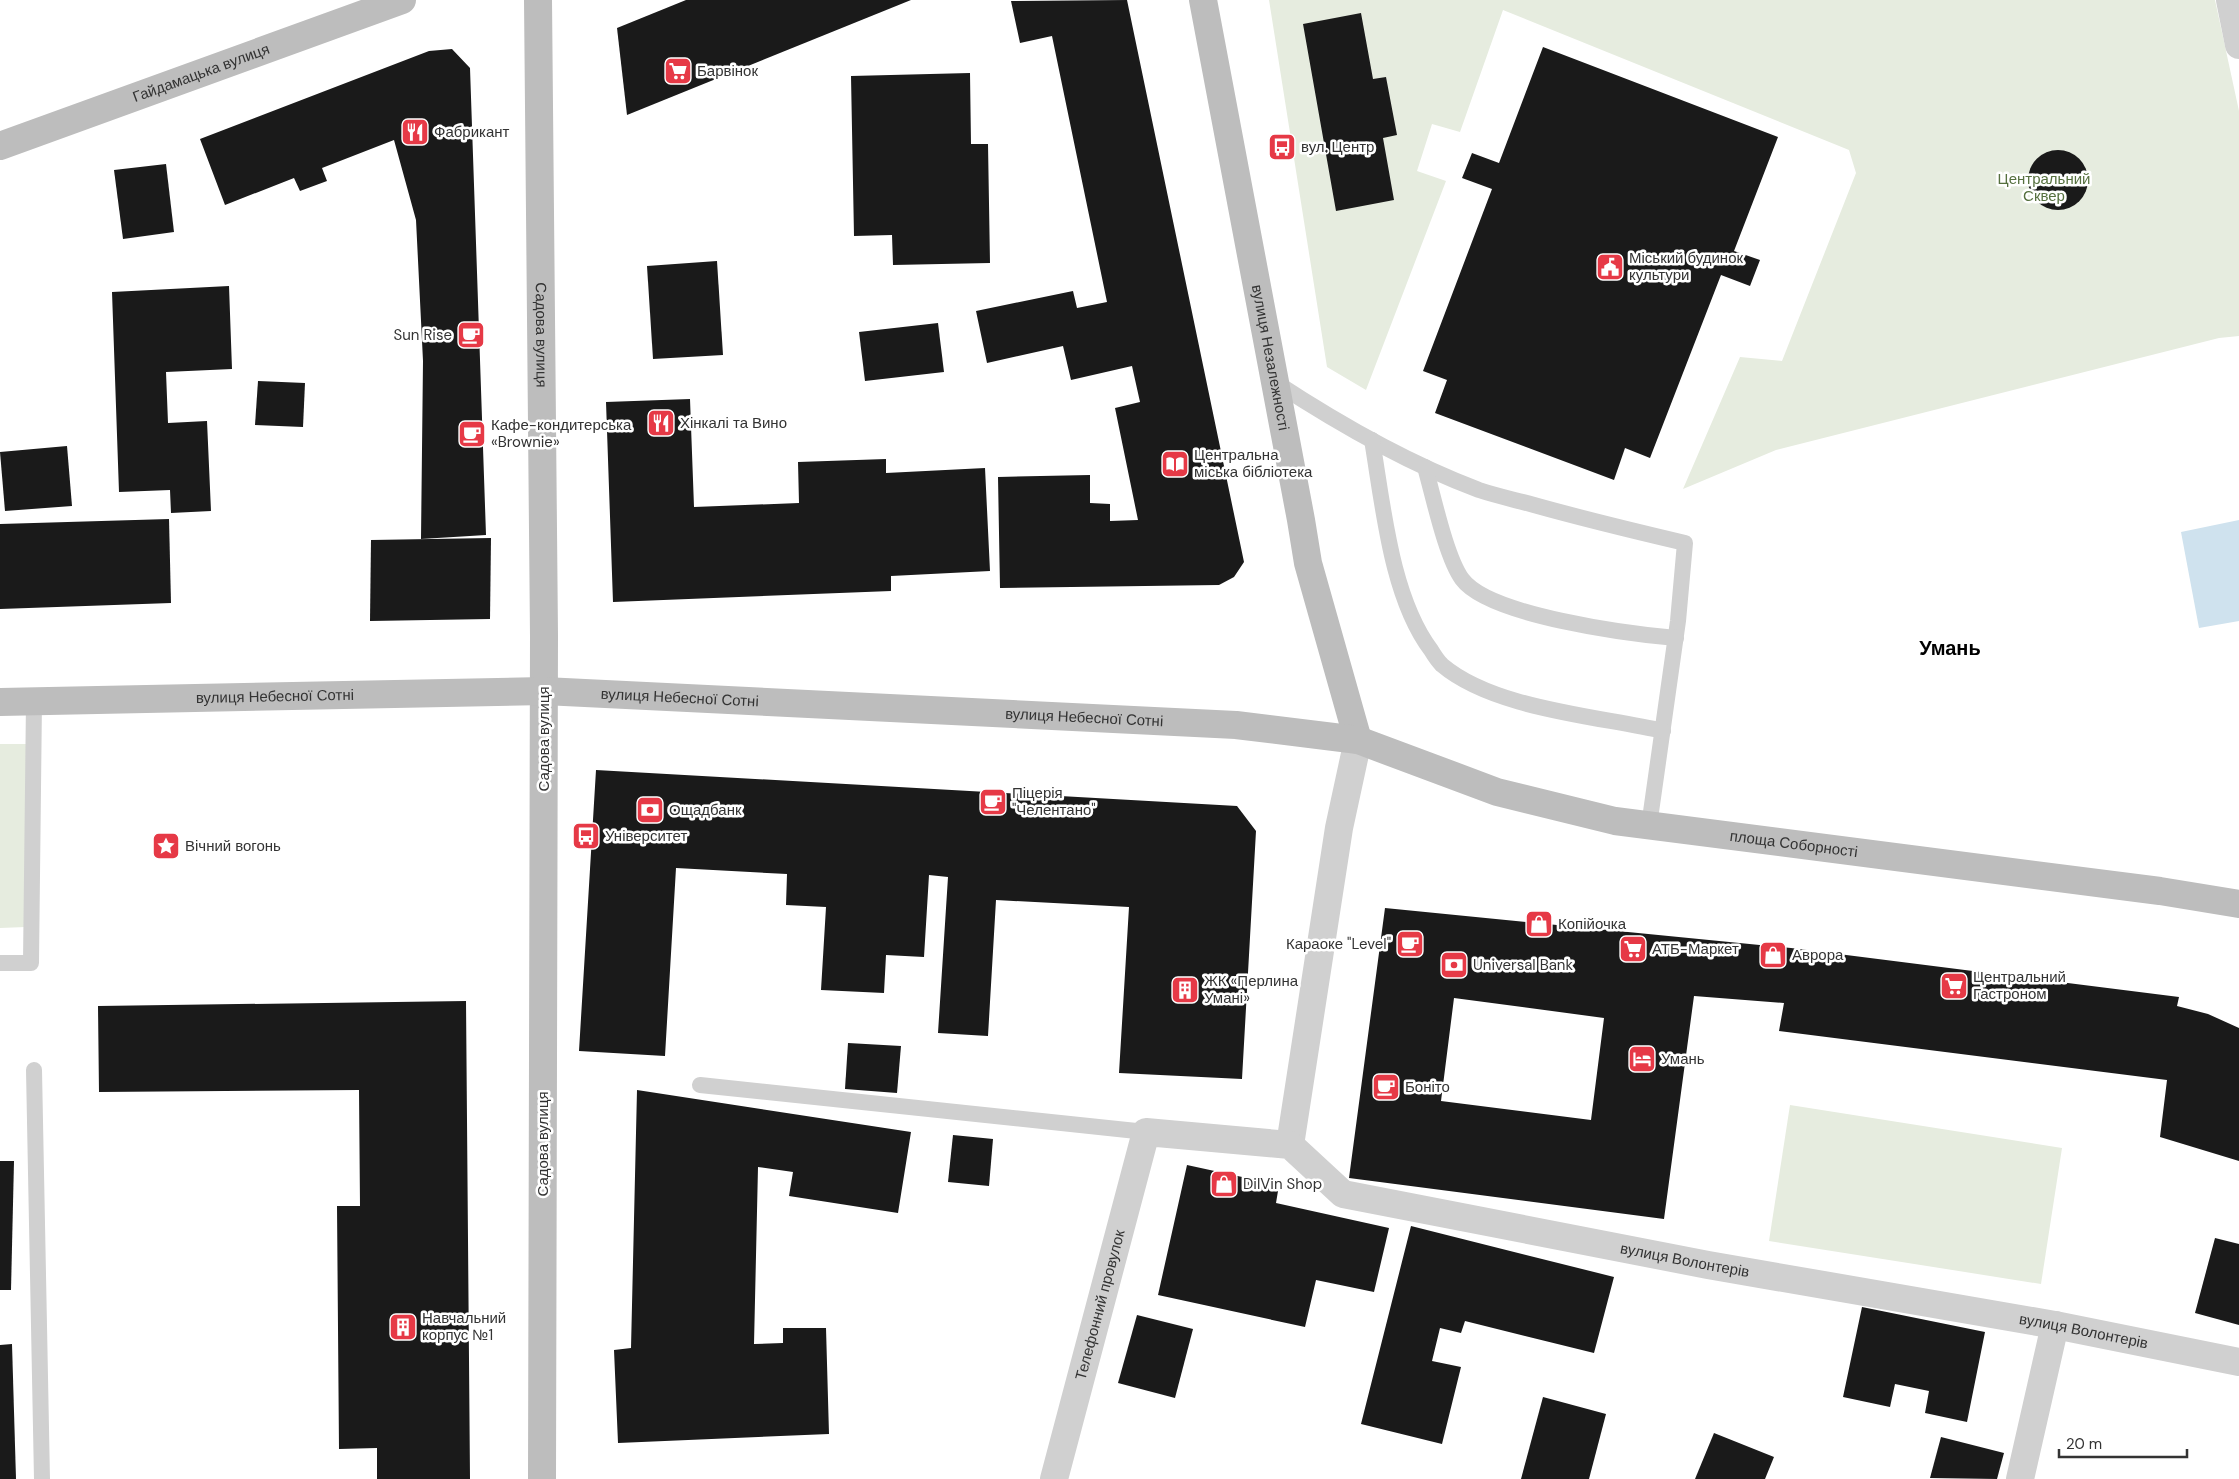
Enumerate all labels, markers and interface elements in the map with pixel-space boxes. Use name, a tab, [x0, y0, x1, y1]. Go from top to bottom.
street label: Гайдамацька вулиця	[130, 39, 272, 107]
supermarket icon: Барвінок	[663, 56, 693, 86]
place label: Барвінок	[697, 61, 758, 81]
restaurant icon: Фабрикант	[400, 117, 430, 147]
place label: Фабрикант	[434, 122, 510, 142]
bus stop icon: вул. Центр	[1267, 132, 1297, 162]
place label: вул. Центр	[1301, 137, 1374, 157]
park label: Центральний Сквер	[1998, 169, 2090, 206]
place label: Міський будинок культури	[1629, 248, 1743, 285]
public building icon: Міський будинок культури	[1595, 252, 1625, 282]
street label: Садова вулиця	[531, 282, 552, 388]
street label: вулиця Незалежності	[1247, 283, 1294, 432]
cafe icon: Sun Rise	[456, 320, 486, 350]
place label: Sun Rise	[394, 325, 452, 345]
restaurant icon: Хінкалі та Вино	[646, 408, 676, 438]
place label: Хінкалі та Вино	[680, 413, 787, 433]
place label: Кафе-кондитерська «Brownie»	[491, 415, 632, 452]
cafe icon: Кафе-кондитерська «Brownie»	[457, 419, 487, 449]
place label: Центральна міська бібліотека	[1194, 445, 1313, 482]
library icon: Центральна міська бібліотека	[1160, 449, 1190, 479]
district label: Умань	[1919, 635, 1981, 661]
street label: вулиця Небесної Сотні	[600, 684, 759, 712]
street label: вулиця Небесної Сотні	[196, 685, 354, 708]
street label: Садова вулиця	[534, 686, 554, 792]
street label: вулиця Небесної Сотні	[1005, 704, 1164, 731]
place label: Піцерія "Челентано"	[1012, 783, 1096, 820]
cafe icon: Піцерія "Челентано"	[978, 787, 1008, 817]
bank icon: Ощадбанк	[635, 795, 665, 825]
place label: Ощадбанк	[669, 800, 742, 820]
bus stop icon: Університет	[571, 821, 601, 851]
place label: Університет	[605, 826, 687, 846]
street label: площа Соборності	[1729, 826, 1859, 862]
place icon: Вічний вогонь	[151, 831, 181, 861]
place label: Вічний вогонь	[185, 836, 281, 856]
shop icon: Копійочка	[1524, 909, 1554, 939]
place label: Копійочка	[1558, 914, 1627, 934]
cafe icon: Караоке "Level"	[1395, 929, 1425, 959]
place label: Караоке "Level"	[1286, 934, 1391, 954]
supermarket icon: АТБ-Маркет	[1618, 934, 1648, 964]
place label: АТБ-Маркет	[1652, 939, 1739, 959]
shop icon: Аврора	[1758, 940, 1788, 970]
place label: Аврора	[1792, 945, 1844, 965]
bank icon: Universal Bank	[1439, 950, 1469, 980]
place label: Universal Bank	[1473, 955, 1573, 975]
place label: Центральний Гастроном	[1973, 967, 2066, 1004]
place label: ЖК «Перлина Умані»	[1204, 971, 1299, 1008]
supermarket icon: Центральний Гастроном	[1939, 971, 1969, 1001]
building icon: ЖК «Перлина Умані»	[1170, 975, 1200, 1005]
hotel icon: Умань	[1627, 1044, 1657, 1074]
place label: Умань	[1661, 1049, 1705, 1069]
cafe icon: Боніто	[1371, 1072, 1401, 1102]
place label: Боніто	[1405, 1077, 1450, 1097]
street label: Садова вулиця	[533, 1091, 553, 1197]
shop icon: DilVin Shop	[1209, 1169, 1239, 1199]
place label: DilVin Shop	[1243, 1174, 1322, 1194]
street label: Телефонний провулок	[1071, 1227, 1130, 1382]
street label: вулиця Волонтерів	[1619, 1238, 1751, 1282]
place label: Навчальний корпус №1	[422, 1308, 506, 1345]
street label: вулиця Волонтерів	[2018, 1309, 2150, 1353]
building icon: Навчальний корпус №1	[388, 1312, 418, 1342]
scale bar	[2059, 1426, 2186, 1458]
text: 20 m	[2066, 1434, 2102, 1454]

